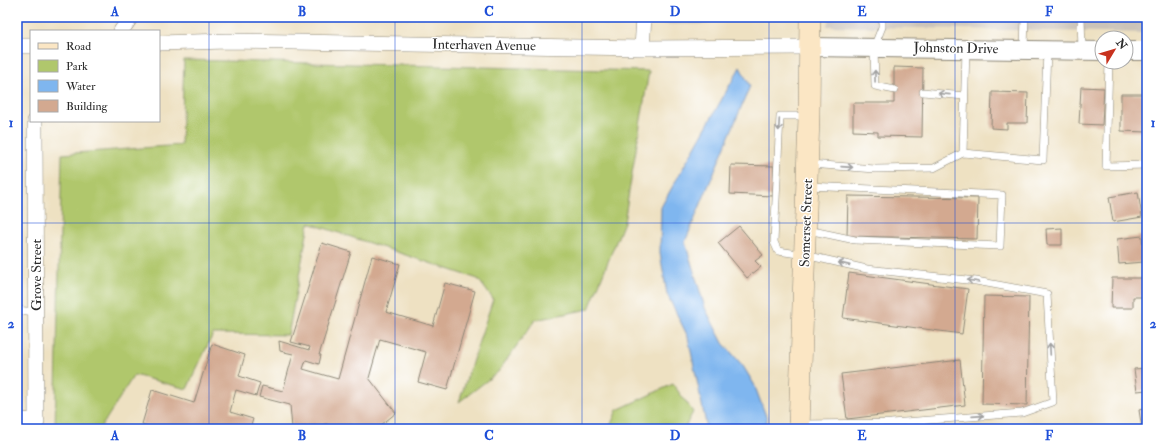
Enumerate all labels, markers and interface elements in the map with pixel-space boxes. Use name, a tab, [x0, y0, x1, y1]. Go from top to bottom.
text: A	[110, 4, 120, 20]
text: B	[298, 4, 306, 20]
text: C	[484, 4, 494, 20]
text: D	[670, 4, 681, 20]
text: E	[857, 4, 867, 20]
text: F	[1045, 4, 1054, 20]
legend	[30, 30, 160, 122]
north arrow	[1094, 30, 1134, 70]
text: N	[1113, 35, 1130, 53]
street label: Interhaven Avenue	[432, 36, 536, 54]
text: Road	[66, 39, 91, 54]
street label: Johnston Drive	[912, 39, 999, 57]
text: Park	[66, 59, 88, 74]
one-way arrow	[871, 70, 879, 83]
text: Water	[65, 79, 96, 94]
one-way arrow	[938, 90, 951, 98]
text: Building	[66, 99, 109, 114]
text: 1	[9, 115, 14, 131]
text: 1	[1151, 115, 1156, 131]
one-way arrow	[776, 118, 783, 131]
one-way arrow	[840, 163, 853, 170]
street label: Somerset Street	[796, 178, 816, 267]
street label: Grove Street	[28, 239, 45, 311]
one-way arrow	[838, 260, 851, 267]
one-way arrow	[967, 277, 980, 285]
text: 2	[8, 316, 15, 332]
text: 2	[1150, 316, 1157, 332]
one-way arrow	[1046, 343, 1053, 356]
one-way arrow	[971, 413, 984, 420]
text: A	[110, 428, 120, 444]
text: B	[298, 428, 306, 444]
text: C	[484, 428, 494, 444]
text: D	[670, 428, 681, 444]
text: E	[857, 428, 867, 444]
text: F	[1045, 428, 1054, 444]

